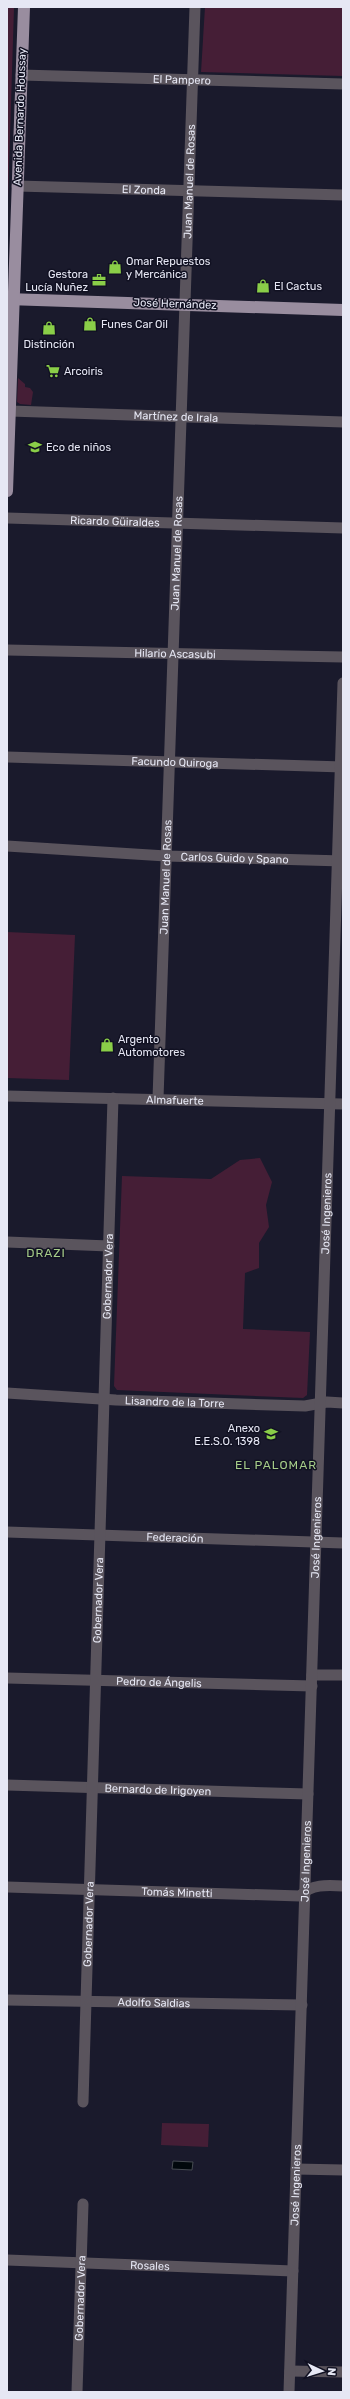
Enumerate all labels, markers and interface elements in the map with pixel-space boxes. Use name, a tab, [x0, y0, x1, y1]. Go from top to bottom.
street label: Avenida Bernardo Houssay	[11, 48, 29, 186]
street label: El Pampero	[153, 72, 211, 87]
street label: Juan Manuel de Rosas	[181, 124, 198, 239]
street label: El Zonda	[122, 182, 166, 197]
place label: Omar Repuestos y Mercánica	[126, 255, 211, 281]
shop icon: Omar Repuestos y Mercánica	[107, 259, 123, 275]
place label: Gestora Lucía Nuñez	[25, 268, 88, 294]
office icon: Gestora Lucía Nuñez	[91, 272, 107, 288]
shop icon: El Cactus	[255, 278, 271, 294]
place label: El Cactus	[274, 280, 322, 293]
street label: José Hernández	[133, 296, 217, 312]
shop icon: Funes Car Oil	[82, 316, 98, 332]
place label: Funes Car Oil	[101, 318, 168, 331]
shop icon: Distinción	[41, 320, 57, 336]
place label: Distinción	[23, 338, 75, 351]
supermarket icon: Arcoiris	[45, 363, 61, 379]
place label: Arcoiris	[64, 365, 103, 378]
street label: Martínez de Irala	[133, 409, 218, 424]
school or university icon: Eco de niños	[27, 439, 43, 455]
place label: Eco de niños	[46, 441, 111, 454]
street label: Juan Manuel de Rosas	[168, 495, 185, 611]
street label: Ricardo Güiraldes	[70, 513, 160, 529]
street label: Hilario Ascasubi	[134, 646, 216, 661]
street label: Facundo Quiroga	[131, 754, 219, 770]
street label: Juan Manuel de Rosas	[157, 819, 174, 935]
street label: Carlos Guido y Spano	[181, 850, 289, 866]
place label: Argento Automotores	[118, 1033, 185, 1059]
shop icon: Argento Automotores	[99, 1037, 115, 1053]
street label: Almafuerte	[146, 1093, 204, 1107]
street label: José Ingenieros	[318, 1172, 334, 1255]
street label: Gobernador Vera	[100, 1233, 115, 1319]
district label: DRAZI	[26, 1246, 66, 1260]
street label: Lisandro de la Torre	[125, 1394, 225, 1410]
place label: Anexo E.E.S.O. 1398	[194, 1422, 260, 1448]
school or university icon: Anexo E.E.S.O. 1398	[263, 1426, 279, 1442]
district label: EL PALOMAR	[235, 1458, 317, 1472]
street label: José Ingenieros	[308, 1496, 324, 1579]
street label: Federación	[146, 1530, 204, 1545]
street label: Gobernador Vera	[90, 1557, 106, 1643]
street label: Pedro de Ángelis	[116, 1674, 202, 1690]
street label: Bernardo de Irigoyen	[104, 1781, 212, 1798]
street label: José Ingenieros	[298, 1820, 314, 1902]
street label: Gobernador Vera	[81, 1881, 96, 1967]
street label: Tomás Minetti	[141, 1885, 213, 1900]
street label: Adolfo Saldias	[118, 1995, 191, 2010]
street label: José Ingenieros	[288, 2144, 303, 2226]
street label: Gobernador Vera	[72, 2255, 88, 2341]
street label: Rosales	[130, 2258, 170, 2273]
north arrow	[302, 2351, 342, 2391]
text: N	[325, 2367, 338, 2376]

